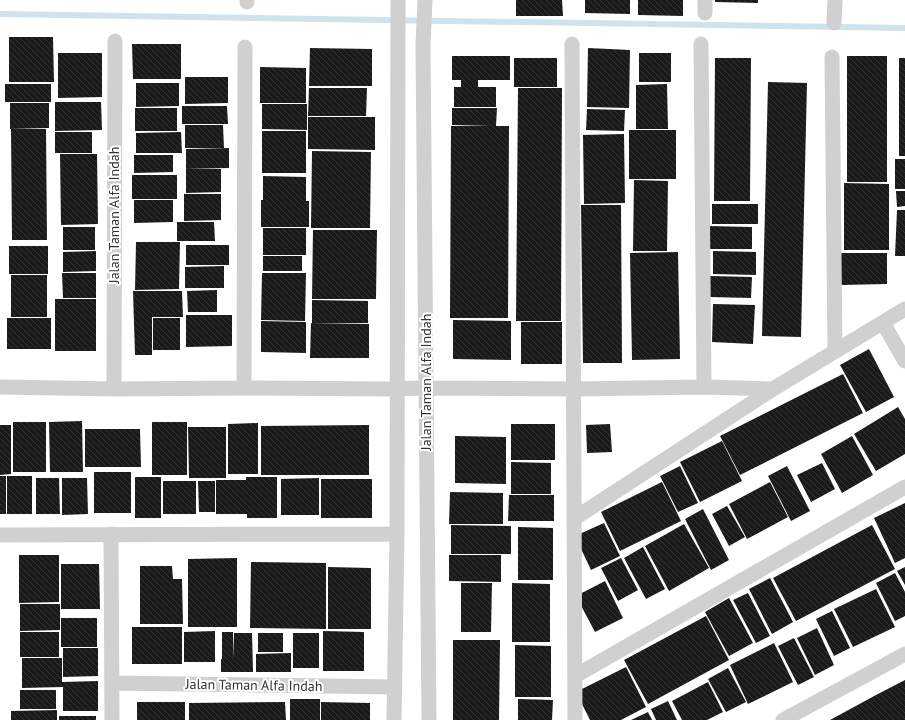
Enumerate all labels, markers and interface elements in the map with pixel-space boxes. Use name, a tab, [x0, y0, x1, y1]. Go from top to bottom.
street label: Jalan Taman Alfa Indah	[105, 147, 123, 284]
street label: Jalan Taman Alfa Indah	[417, 314, 435, 451]
street label: Jalan Taman Alfa Indah	[184, 675, 323, 695]

